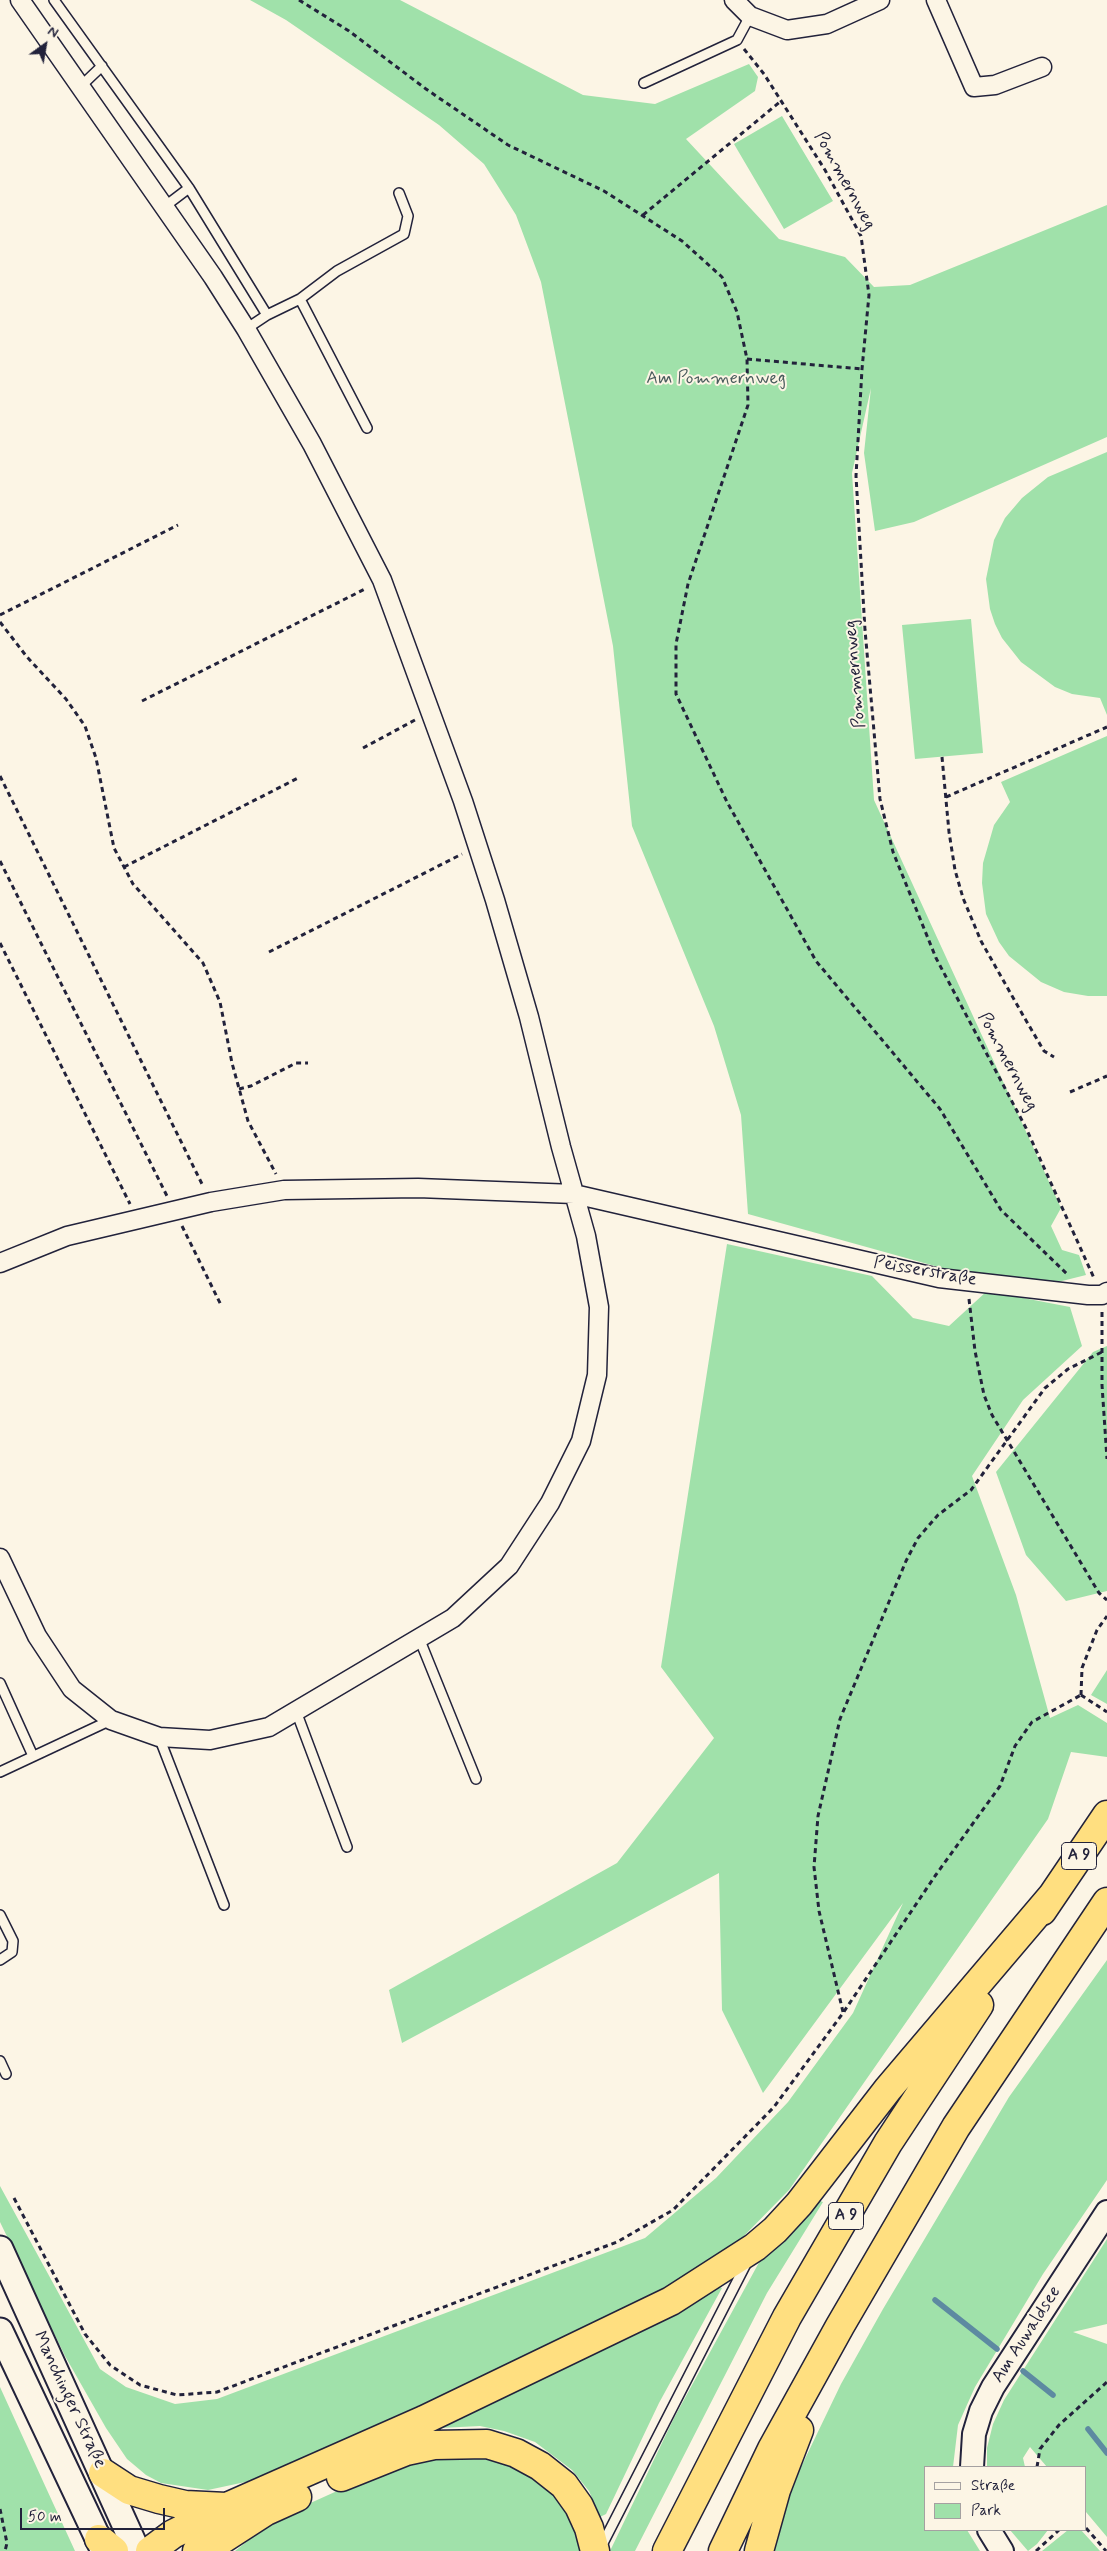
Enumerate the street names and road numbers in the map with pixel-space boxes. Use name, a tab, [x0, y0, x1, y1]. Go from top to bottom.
street label: Pommernweg	[808, 128, 880, 234]
street label: Pommernweg	[841, 619, 871, 729]
street label: Pommernweg	[972, 1009, 1042, 1115]
street label: Peisserstraße	[872, 1252, 978, 1292]
road number: A 9	[1062, 1842, 1096, 1870]
road number: A 9	[828, 2202, 864, 2230]
street label: Am Auwaldsee	[988, 2283, 1066, 2387]
street label: Manchinger Straße	[28, 2328, 110, 2472]

